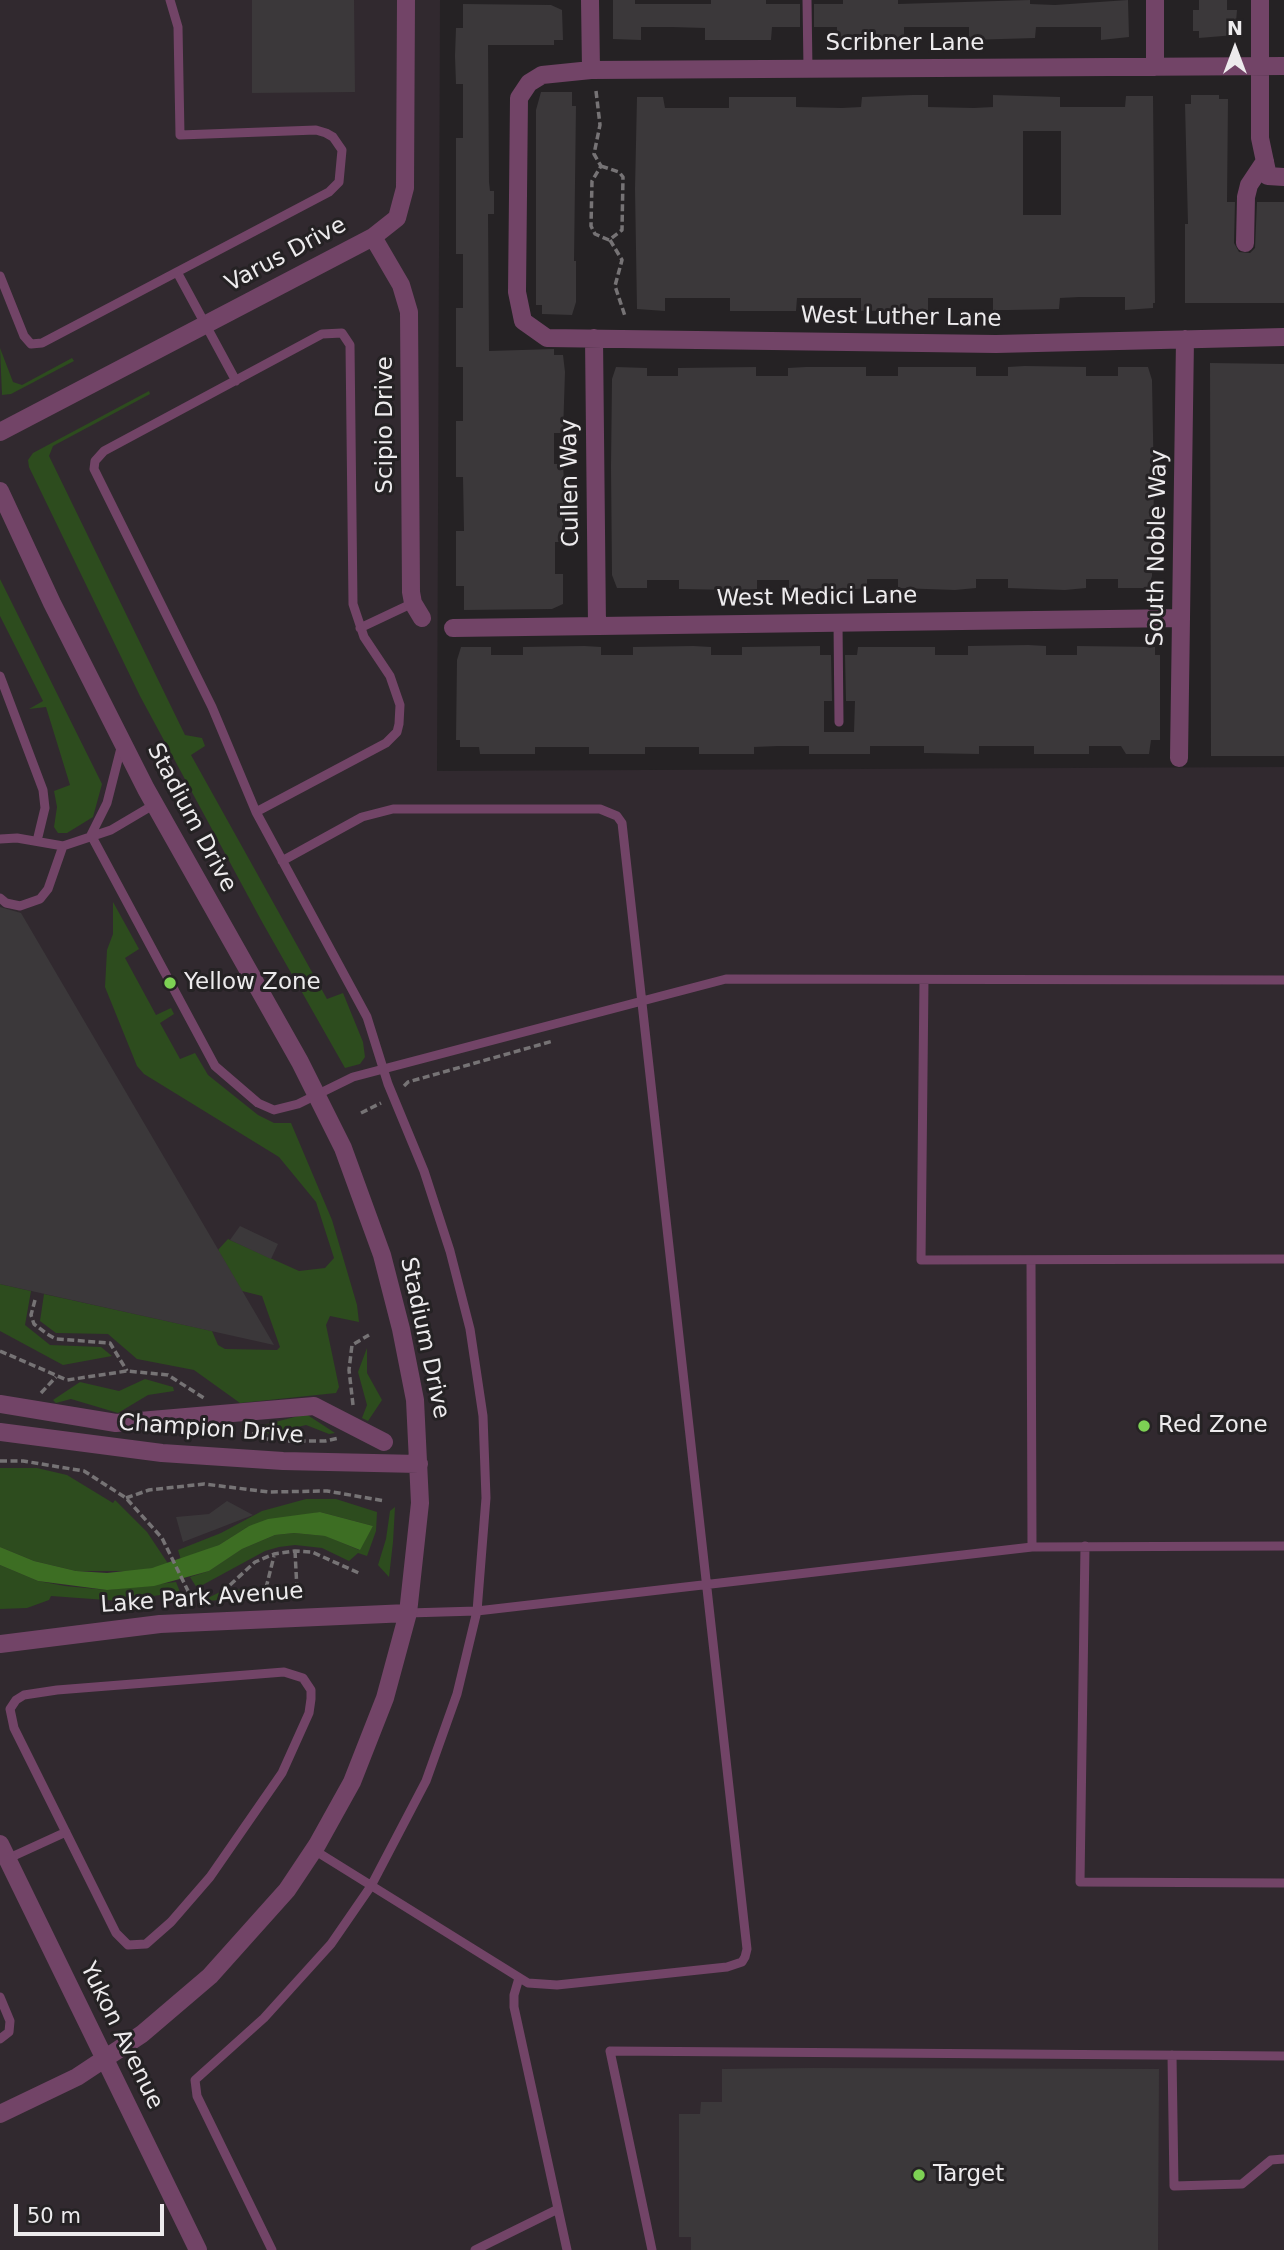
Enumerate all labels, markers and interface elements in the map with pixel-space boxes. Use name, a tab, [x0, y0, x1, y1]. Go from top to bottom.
north arrow	[1200, 14, 1270, 84]
text: N	[1227, 17, 1243, 39]
street label: Scribner Lane	[826, 30, 984, 58]
street label: Varus Drive	[221, 212, 351, 298]
street label: West Luther Lane	[800, 302, 1002, 334]
street label: Scipio Drive	[372, 356, 400, 494]
street label: Cullen Way	[556, 419, 586, 547]
street label: South Noble Way	[1142, 449, 1174, 647]
street label: West Medici Lane	[716, 582, 918, 614]
street label: Stadium Drive	[140, 739, 242, 897]
place label: Yellow Zone	[184, 969, 321, 997]
marker: Yellow Zone	[162, 975, 178, 991]
street label: Stadium Drive	[393, 1255, 455, 1421]
street label: Champion Drive	[118, 1410, 304, 1450]
place label: Red Zone	[1158, 1412, 1268, 1440]
marker: Red Zone	[1136, 1418, 1152, 1434]
street label: Lake Park Avenue	[100, 1578, 304, 1620]
street label: Yukon Avenue	[74, 1958, 168, 2114]
place label: Target	[933, 2161, 1004, 2189]
marker: Target	[911, 2167, 927, 2183]
scale bar	[18, 2190, 168, 2234]
text: 50 m	[27, 2204, 81, 2228]

